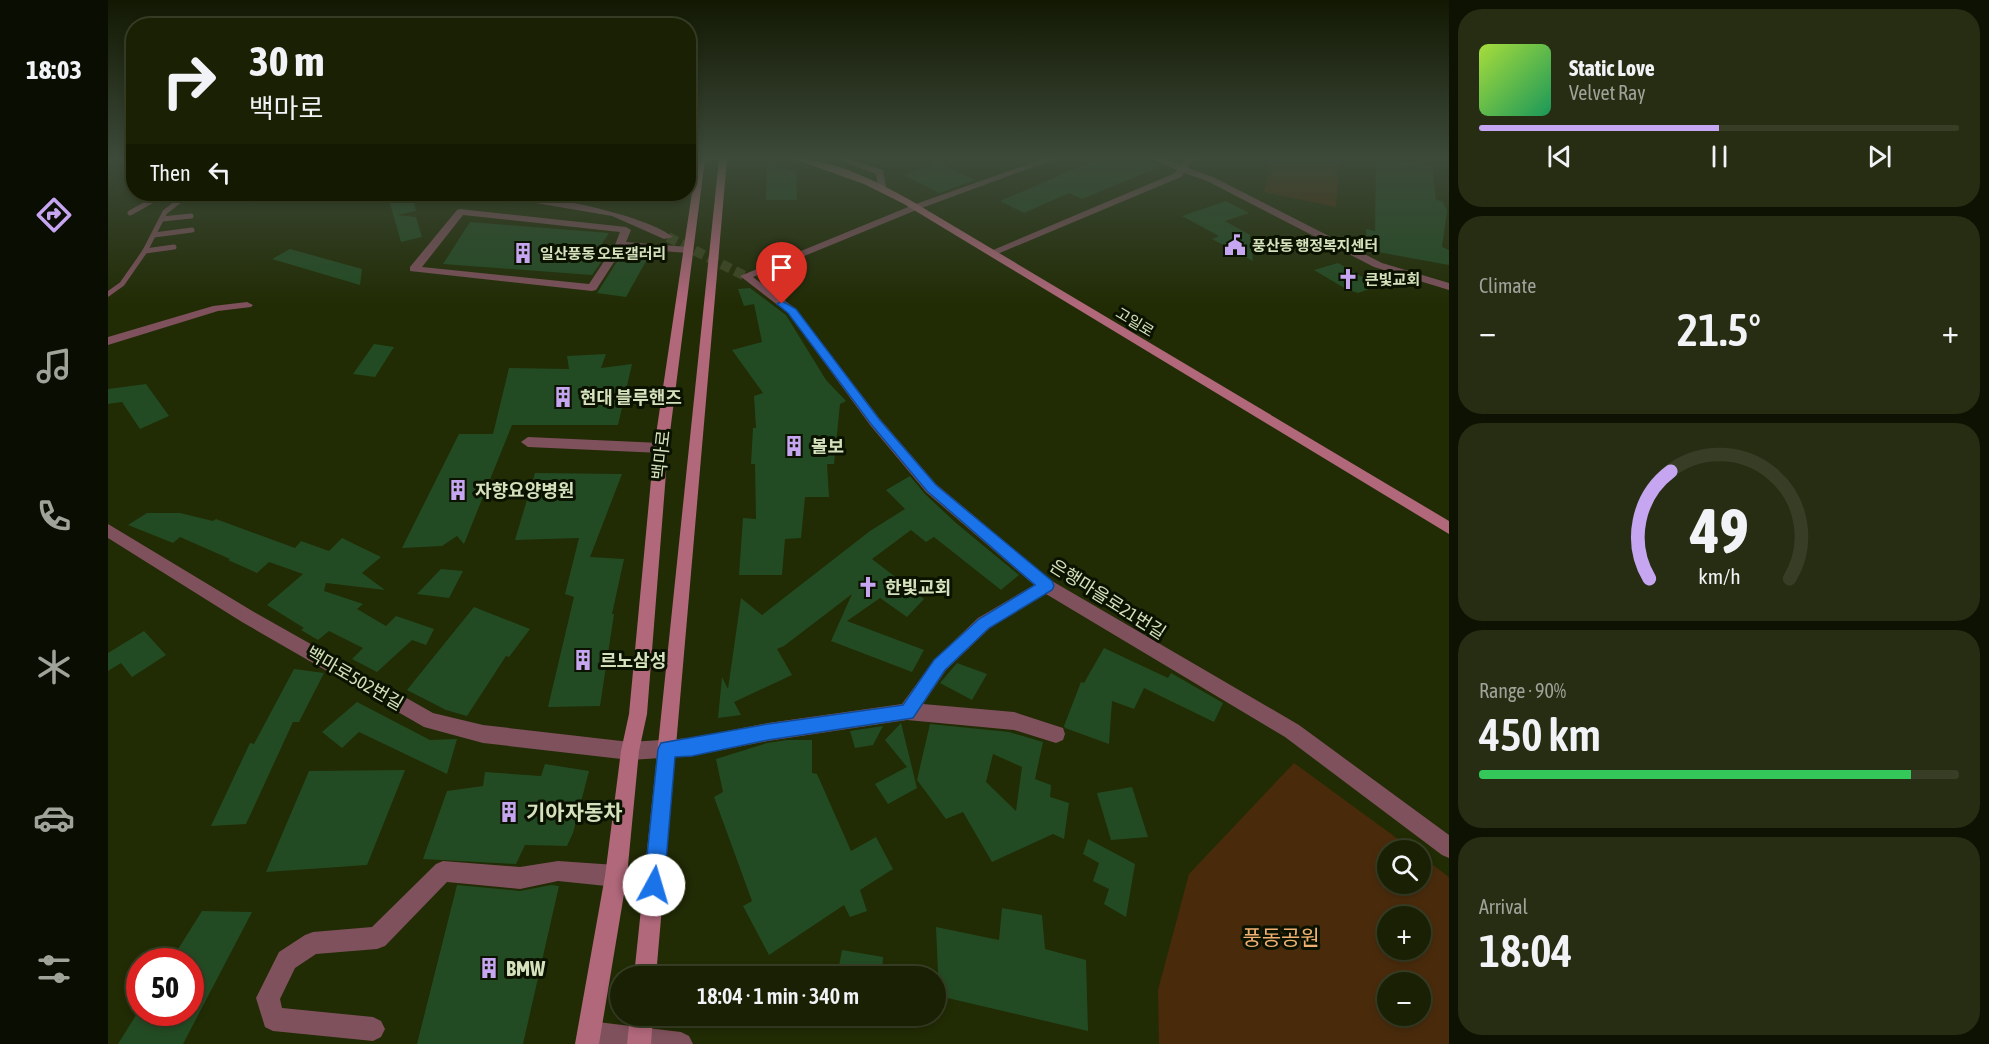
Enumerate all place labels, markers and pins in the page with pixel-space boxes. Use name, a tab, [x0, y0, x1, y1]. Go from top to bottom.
public building icon: 풍산동 행정복지센터	[1223, 233, 1247, 257]
place label: 풍산동 행정복지센터	[1252, 237, 1378, 254]
building icon: 일산풍동 오토갤러리	[511, 241, 535, 265]
pin	[756, 242, 807, 304]
place label: 일산풍동 오토갤러리	[540, 245, 666, 262]
church icon: 큰빛교회	[1336, 267, 1360, 291]
place label: 큰빛교회	[1365, 271, 1420, 288]
building icon: 현대 블루핸즈	[551, 385, 575, 409]
place label: 현대 블루핸즈	[580, 387, 682, 408]
building icon: 볼보	[782, 434, 806, 458]
place label: 볼보	[811, 436, 844, 457]
building icon: 자향요양병원	[446, 478, 470, 502]
place label: 자향요양병원	[475, 480, 574, 501]
church icon: 한빛교회	[856, 575, 880, 599]
place label: 한빛교회	[885, 577, 951, 598]
building icon: 르노삼성	[571, 648, 595, 672]
place label: 르노삼성	[600, 650, 666, 671]
building icon: 기아자동차	[497, 800, 521, 824]
place label: 기아자동차	[526, 800, 623, 824]
building icon: BMW	[477, 956, 501, 980]
place label: BMW	[506, 956, 546, 980]

